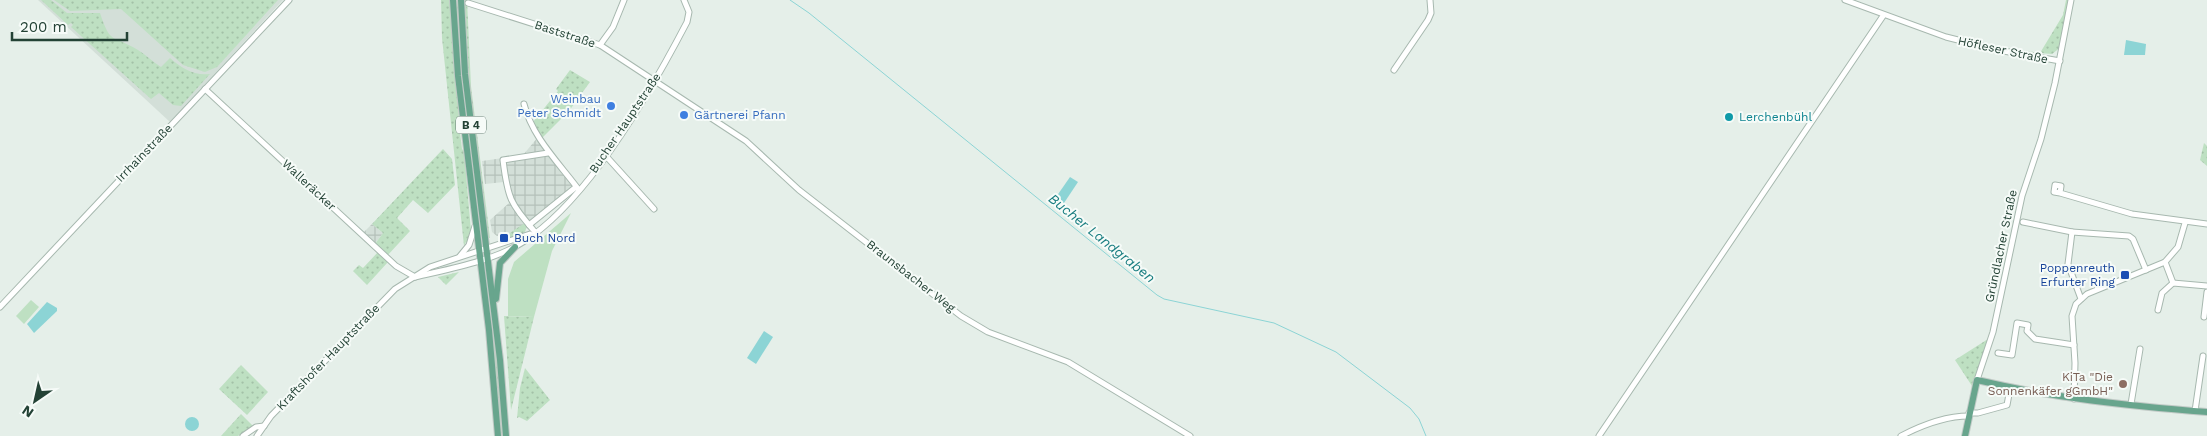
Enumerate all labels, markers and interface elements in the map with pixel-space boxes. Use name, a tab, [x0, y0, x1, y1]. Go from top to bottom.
scale bar	[12, 10, 128, 42]
text: 200 m	[20, 18, 67, 36]
street label: Baststraße	[533, 18, 597, 50]
street label: Höfleser Straße	[1957, 34, 2049, 66]
street label: Bucher Hauptstraße	[586, 70, 664, 176]
place label: Weinbau Peter Schmidt	[517, 92, 601, 120]
marker: Weinbau Peter Schmidt	[605, 100, 617, 112]
place label: Gärtnerei Pfann	[694, 108, 786, 122]
marker: Gärtnerei Pfann	[678, 109, 690, 121]
place label: Lerchenbühl	[1739, 110, 1812, 124]
marker: Lerchenbühl	[1723, 111, 1735, 123]
road number: B 4	[456, 116, 486, 134]
street label: Irrhainstraße	[113, 121, 175, 185]
street label: Walleräcker	[279, 156, 339, 214]
street label: Gründlacher Straße	[1982, 188, 2020, 304]
water label: Bucher Landgraben	[1046, 190, 1158, 286]
place label: Buch Nord	[514, 231, 576, 245]
marker: Buch Nord	[498, 232, 510, 244]
street label: Braunsbacher Weg	[864, 237, 959, 315]
place label: Poppenreuth Erfurter Ring	[2040, 261, 2116, 289]
marker: Poppenreuth Erfurter Ring	[2119, 269, 2131, 281]
street label: Kraftshofer Hauptstraße	[274, 301, 382, 413]
place label: KiTa "Die Sonnenkäfer gGmbH"	[1988, 370, 2113, 398]
north arrow	[10, 376, 60, 426]
marker: KiTa "Die Sonnenkäfer gGmbH"	[2117, 378, 2129, 390]
text: N	[19, 402, 37, 421]

